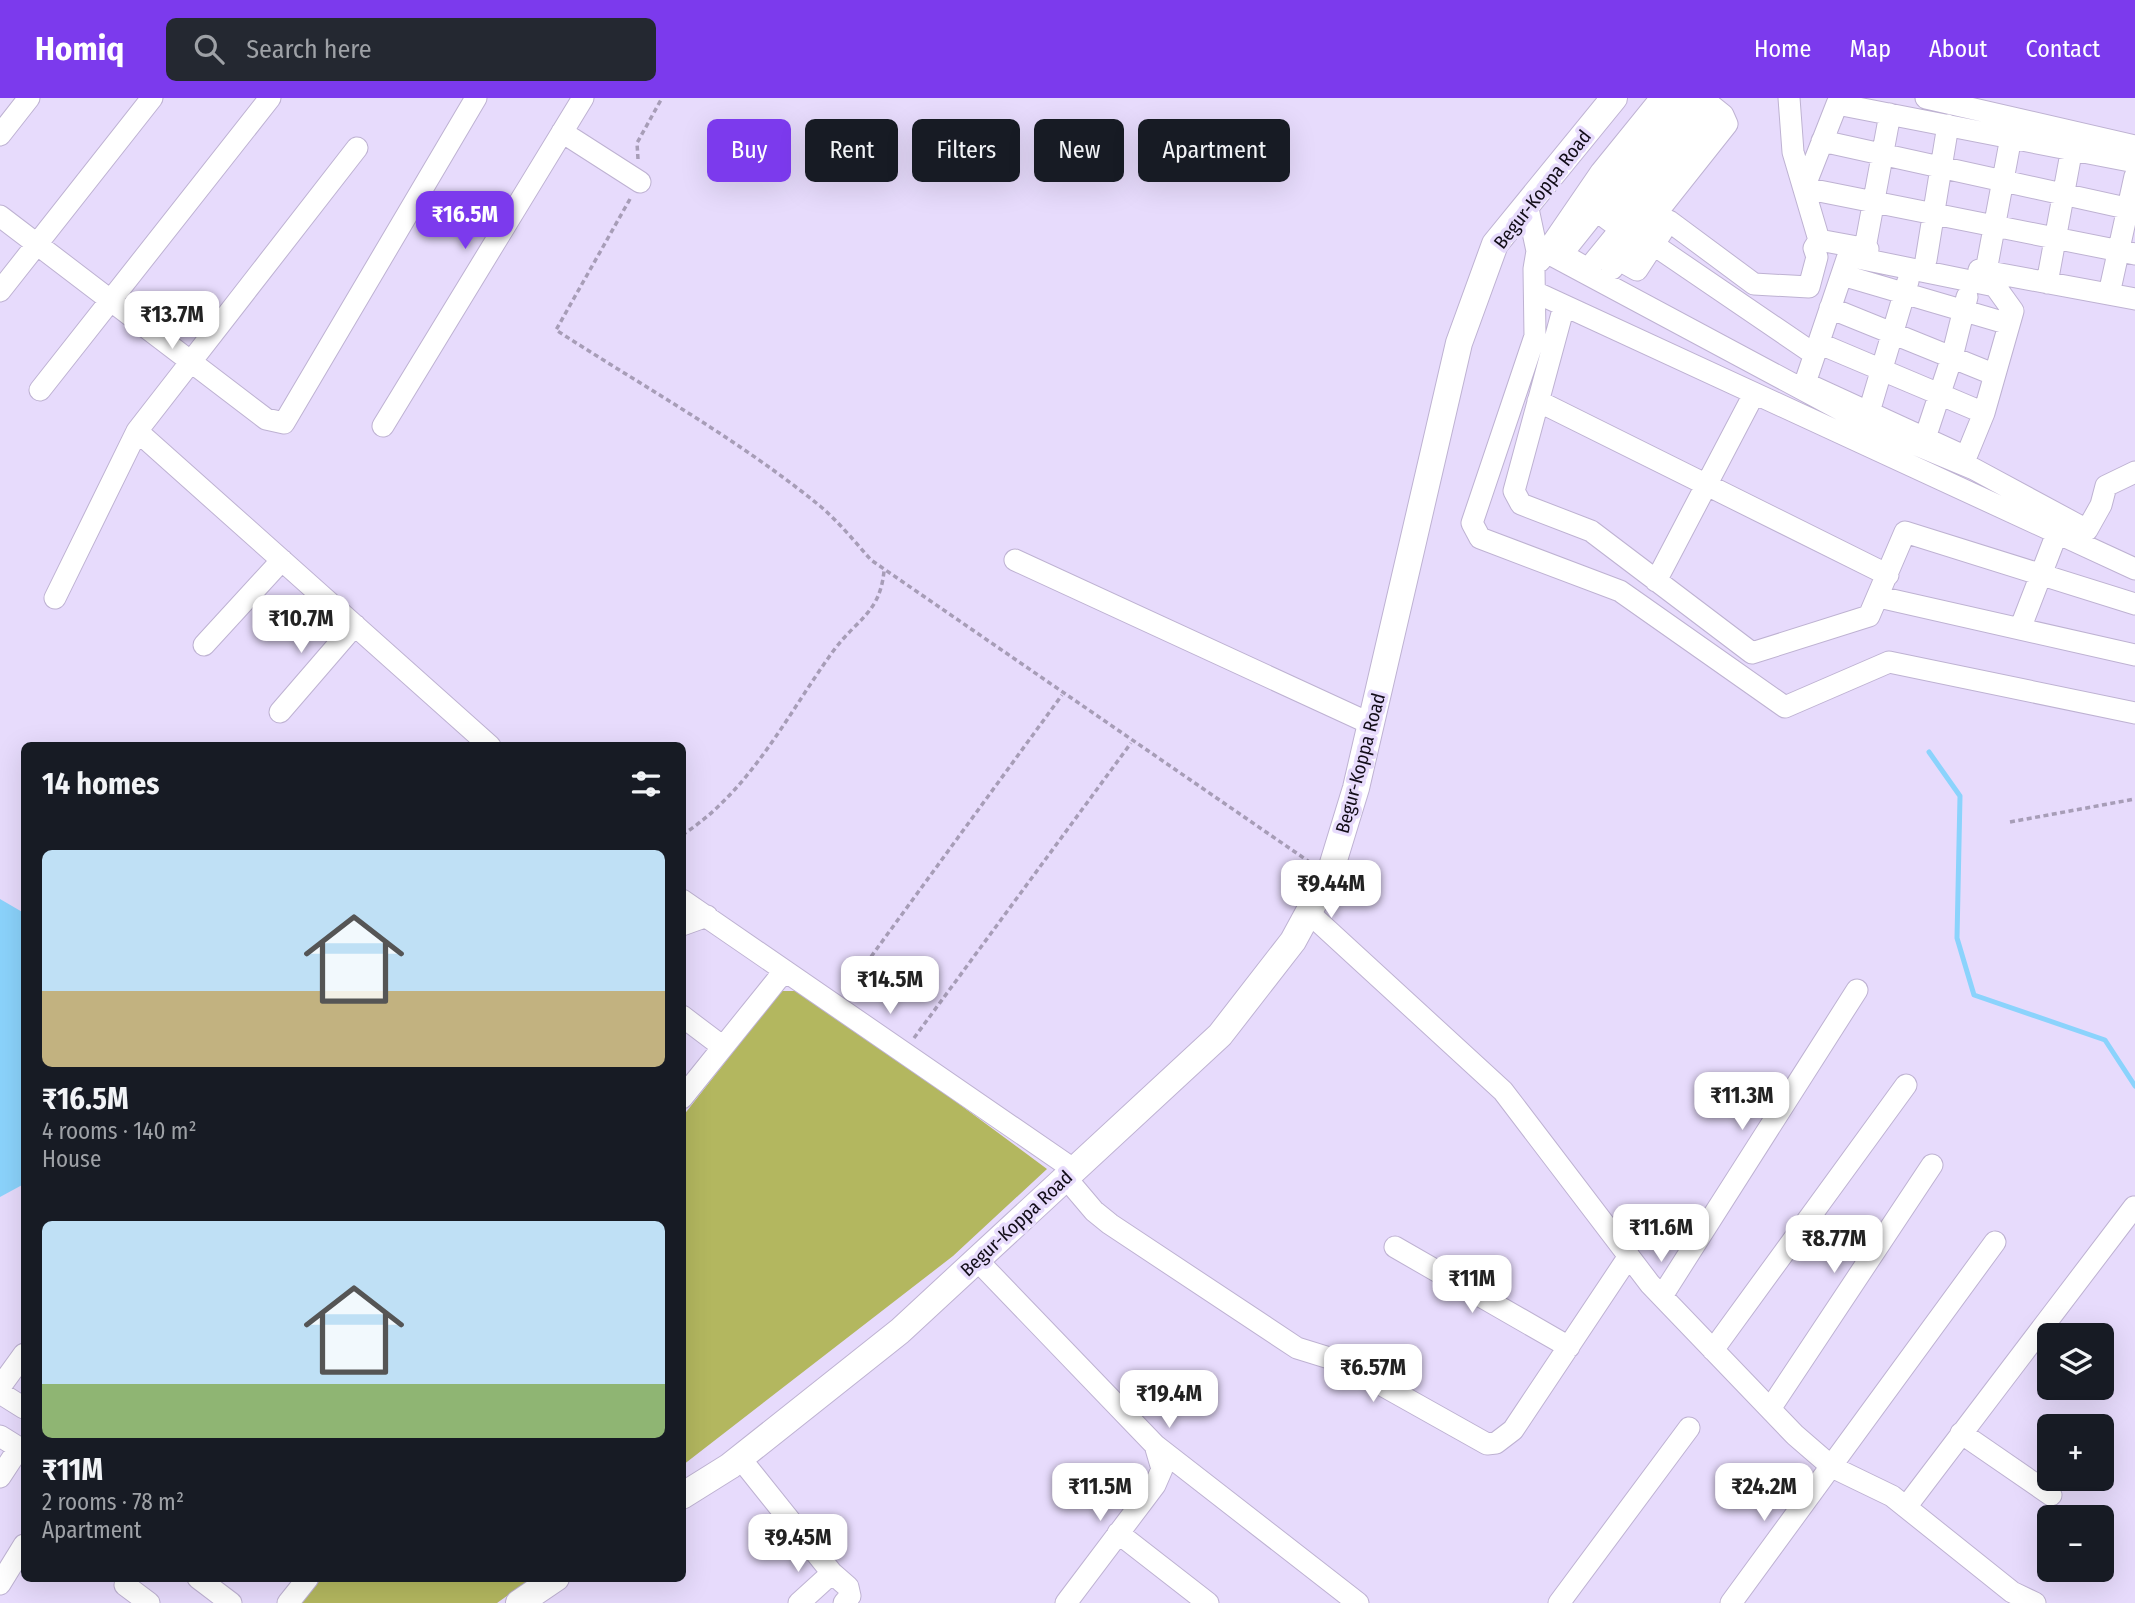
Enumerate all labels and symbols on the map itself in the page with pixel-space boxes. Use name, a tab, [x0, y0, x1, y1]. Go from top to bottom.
street label: Begur-Koppa Road	[1489, 125, 1596, 253]
pin: ₹16.5M	[408, 192, 522, 251]
pin: ₹13.7M	[115, 292, 229, 351]
pin: ₹10.7M	[244, 596, 358, 655]
street label: Begur-Koppa Road	[1331, 690, 1390, 836]
pin: ₹9.44M	[1274, 860, 1388, 920]
pin: ₹14.5M	[833, 956, 947, 1016]
pin: ₹11.3M	[1685, 1072, 1799, 1132]
street label: Begur-Koppa Road	[956, 1166, 1077, 1281]
pin: ₹11.6M	[1604, 1204, 1718, 1264]
pin: ₹8.77M	[1777, 1216, 1891, 1275]
pin: ₹11M	[1431, 1256, 1513, 1315]
pin: ₹6.57M	[1316, 1344, 1430, 1404]
pin: ₹19.4M	[1112, 1370, 1226, 1430]
pin: ₹11.5M	[1043, 1464, 1157, 1523]
pin: ₹24.2M	[1707, 1464, 1821, 1523]
pin: ₹9.45M	[741, 1514, 855, 1574]

